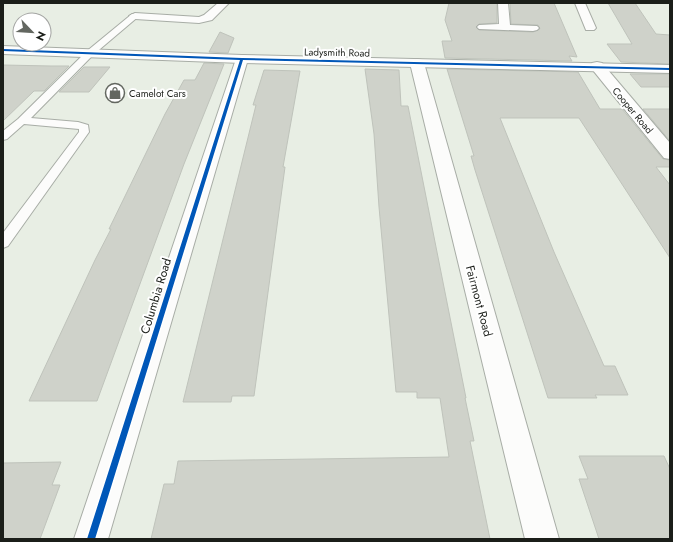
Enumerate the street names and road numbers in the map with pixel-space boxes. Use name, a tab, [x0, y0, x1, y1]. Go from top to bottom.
street label: Ladysmith Road	[304, 44, 370, 61]
street label: Cooper Road	[609, 84, 657, 137]
street label: Columbia Road	[136, 256, 176, 336]
street label: Fairmont Road	[461, 263, 497, 339]

